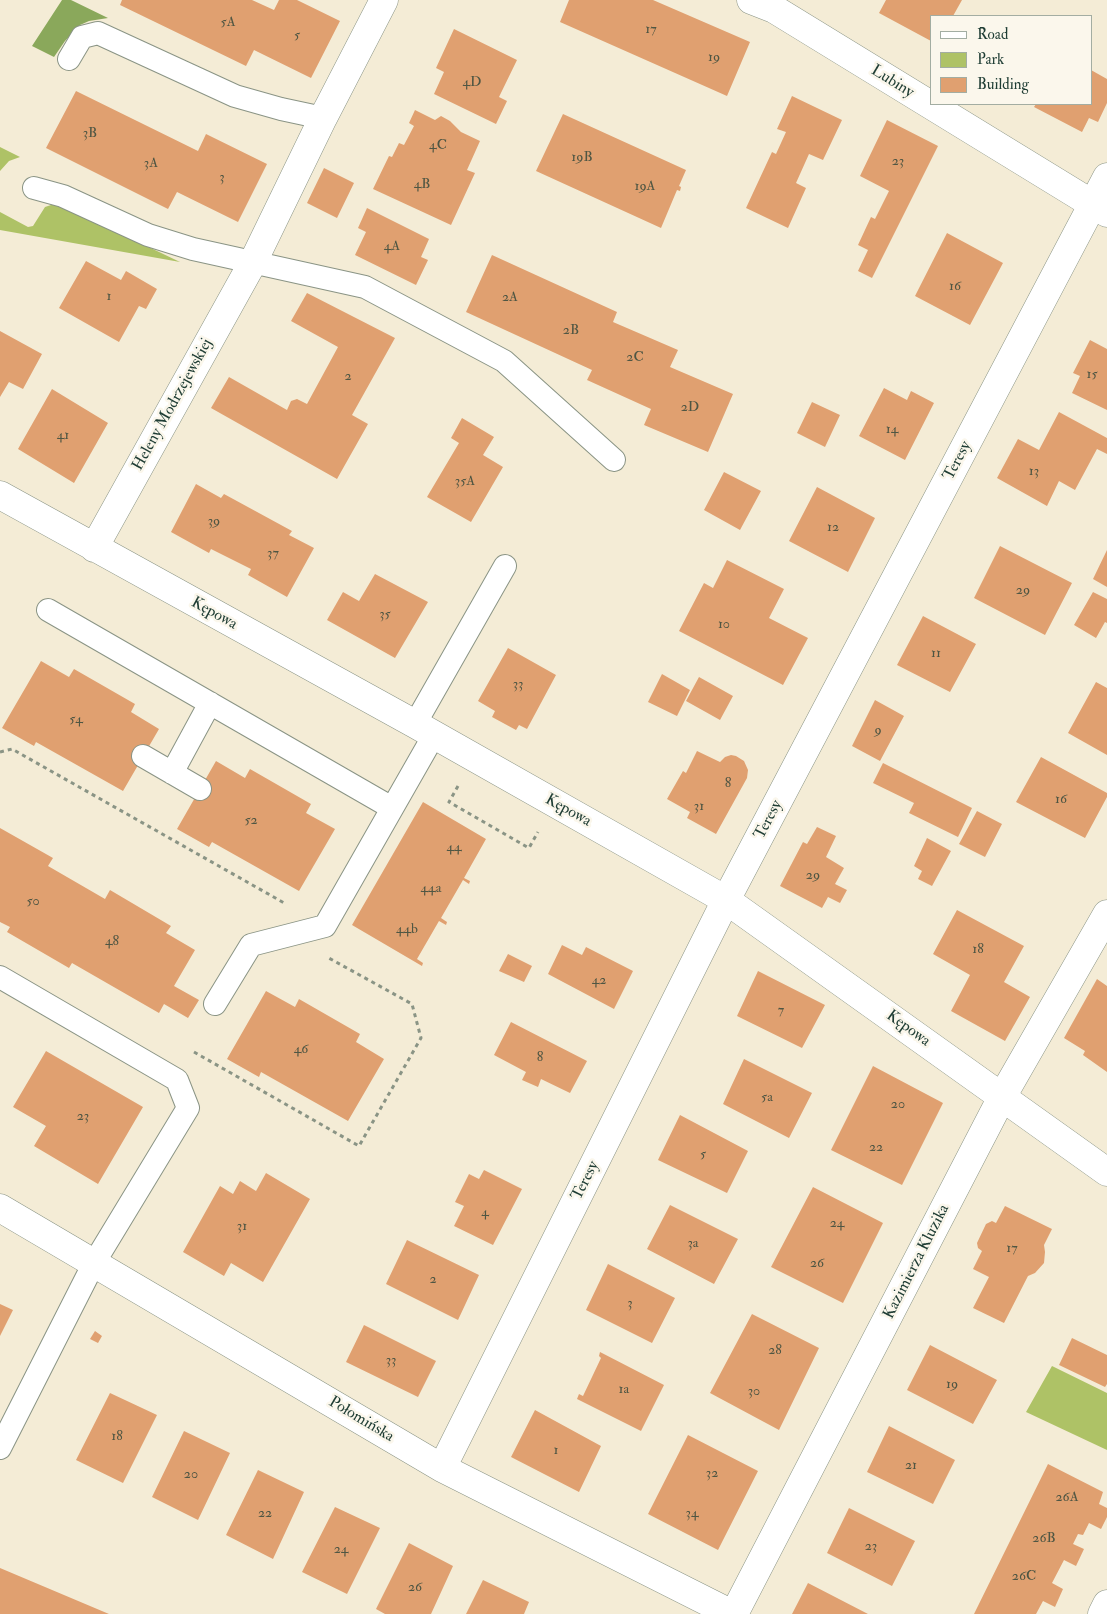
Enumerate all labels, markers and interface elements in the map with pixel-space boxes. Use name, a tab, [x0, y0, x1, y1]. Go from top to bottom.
house number: 5A	[220, 15, 236, 31]
legend	[930, 15, 1092, 105]
house number: 17	[645, 22, 657, 38]
text: Road	[977, 25, 1008, 44]
house number: 5	[294, 28, 300, 44]
house number: 19	[708, 50, 720, 66]
text: Park	[977, 50, 1004, 69]
street label: Lubiny	[867, 61, 917, 103]
house number: 4D	[463, 75, 481, 91]
text: Building	[977, 75, 1029, 94]
house number: 3B	[83, 126, 97, 142]
house number: 4C	[429, 138, 447, 154]
house number: 19B	[571, 150, 593, 166]
house number: 23	[892, 154, 904, 170]
house number: 3A	[144, 156, 158, 172]
house number: 3	[219, 170, 225, 186]
house number: 4B	[414, 177, 430, 193]
house number: 19A	[634, 179, 656, 195]
house number: 4A	[384, 239, 400, 255]
house number: 16	[949, 279, 961, 295]
house number: 1	[107, 289, 111, 305]
house number: 2A	[502, 290, 518, 306]
house number: 2B	[563, 323, 579, 339]
street label: Heleny Modrzejewskiej	[129, 336, 217, 474]
house number: 2C	[626, 350, 644, 366]
house number: 15	[1086, 367, 1098, 383]
house number: 2	[344, 369, 352, 385]
house number: 2D	[681, 400, 699, 416]
house number: 14	[886, 422, 898, 438]
house number: 41	[57, 428, 69, 444]
street label: Teresy	[940, 438, 976, 484]
house number: 13	[1029, 464, 1039, 480]
house number: 35A	[455, 474, 475, 490]
house number: 39	[208, 514, 220, 530]
house number: 12	[827, 520, 839, 536]
house number: 37	[267, 546, 279, 562]
house number: 29	[1016, 583, 1030, 599]
street label: Kępowa	[188, 594, 240, 634]
house number: 35	[379, 607, 391, 623]
house number: 10	[718, 617, 730, 633]
house number: 11	[931, 646, 941, 662]
house number: 33	[513, 677, 523, 693]
house number: 54	[69, 712, 83, 728]
house number: 9	[874, 723, 882, 739]
house number: 8	[725, 776, 731, 792]
street label: Kępowa	[542, 791, 594, 831]
house number: 16	[1055, 792, 1067, 808]
street label: Teresy	[751, 797, 787, 843]
house number: 31	[694, 799, 704, 815]
house number: 52	[244, 813, 258, 829]
house number: 44	[446, 840, 462, 856]
house number: 29	[806, 868, 820, 884]
house number: 44a	[421, 881, 441, 897]
house number: 50	[26, 894, 40, 910]
house number: 44b	[396, 922, 418, 938]
house number: 48	[105, 934, 119, 950]
house number: 18	[972, 942, 984, 958]
house number: 42	[592, 973, 606, 989]
house number: 7	[778, 1003, 784, 1019]
street label: Kępowa	[882, 1007, 934, 1051]
house number: 46	[294, 1042, 308, 1058]
house number: 8	[537, 1050, 543, 1066]
house number: 5a	[761, 1090, 773, 1106]
house number: 20	[891, 1097, 905, 1113]
house number: 23	[77, 1109, 89, 1125]
house number: 22	[869, 1140, 883, 1156]
house number: 5	[700, 1147, 706, 1163]
street label: Teresy	[568, 1158, 604, 1204]
street label: Kazimierza Kluzika	[880, 1201, 954, 1323]
house number: 4	[481, 1205, 489, 1221]
house number: 24	[830, 1216, 844, 1232]
house number: 31	[237, 1219, 247, 1235]
house number: 3a	[687, 1236, 699, 1252]
house number: 17	[1006, 1241, 1018, 1257]
house number: 26	[810, 1256, 824, 1272]
house number: 2	[429, 1272, 437, 1288]
house number: 3	[627, 1296, 633, 1312]
house number: 28	[768, 1343, 782, 1359]
house number: 33	[386, 1353, 396, 1369]
house number: 19	[946, 1377, 958, 1393]
house number: 1a	[619, 1382, 629, 1398]
house number: 30	[748, 1384, 760, 1400]
street label: Połomińska	[325, 1393, 397, 1447]
house number: 18	[111, 1429, 123, 1445]
house number: 1	[554, 1443, 558, 1459]
house number: 21	[905, 1458, 917, 1474]
house number: 32	[706, 1466, 718, 1482]
house number: 20	[184, 1467, 198, 1483]
house number: 26A	[1055, 1490, 1079, 1506]
house number: 22	[258, 1506, 272, 1522]
house number: 34	[686, 1506, 698, 1522]
house number: 26B	[1032, 1531, 1056, 1547]
house number: 23	[865, 1539, 877, 1555]
house number: 24	[334, 1542, 348, 1558]
house number: 26C	[1012, 1569, 1036, 1585]
house number: 26	[408, 1580, 422, 1596]

